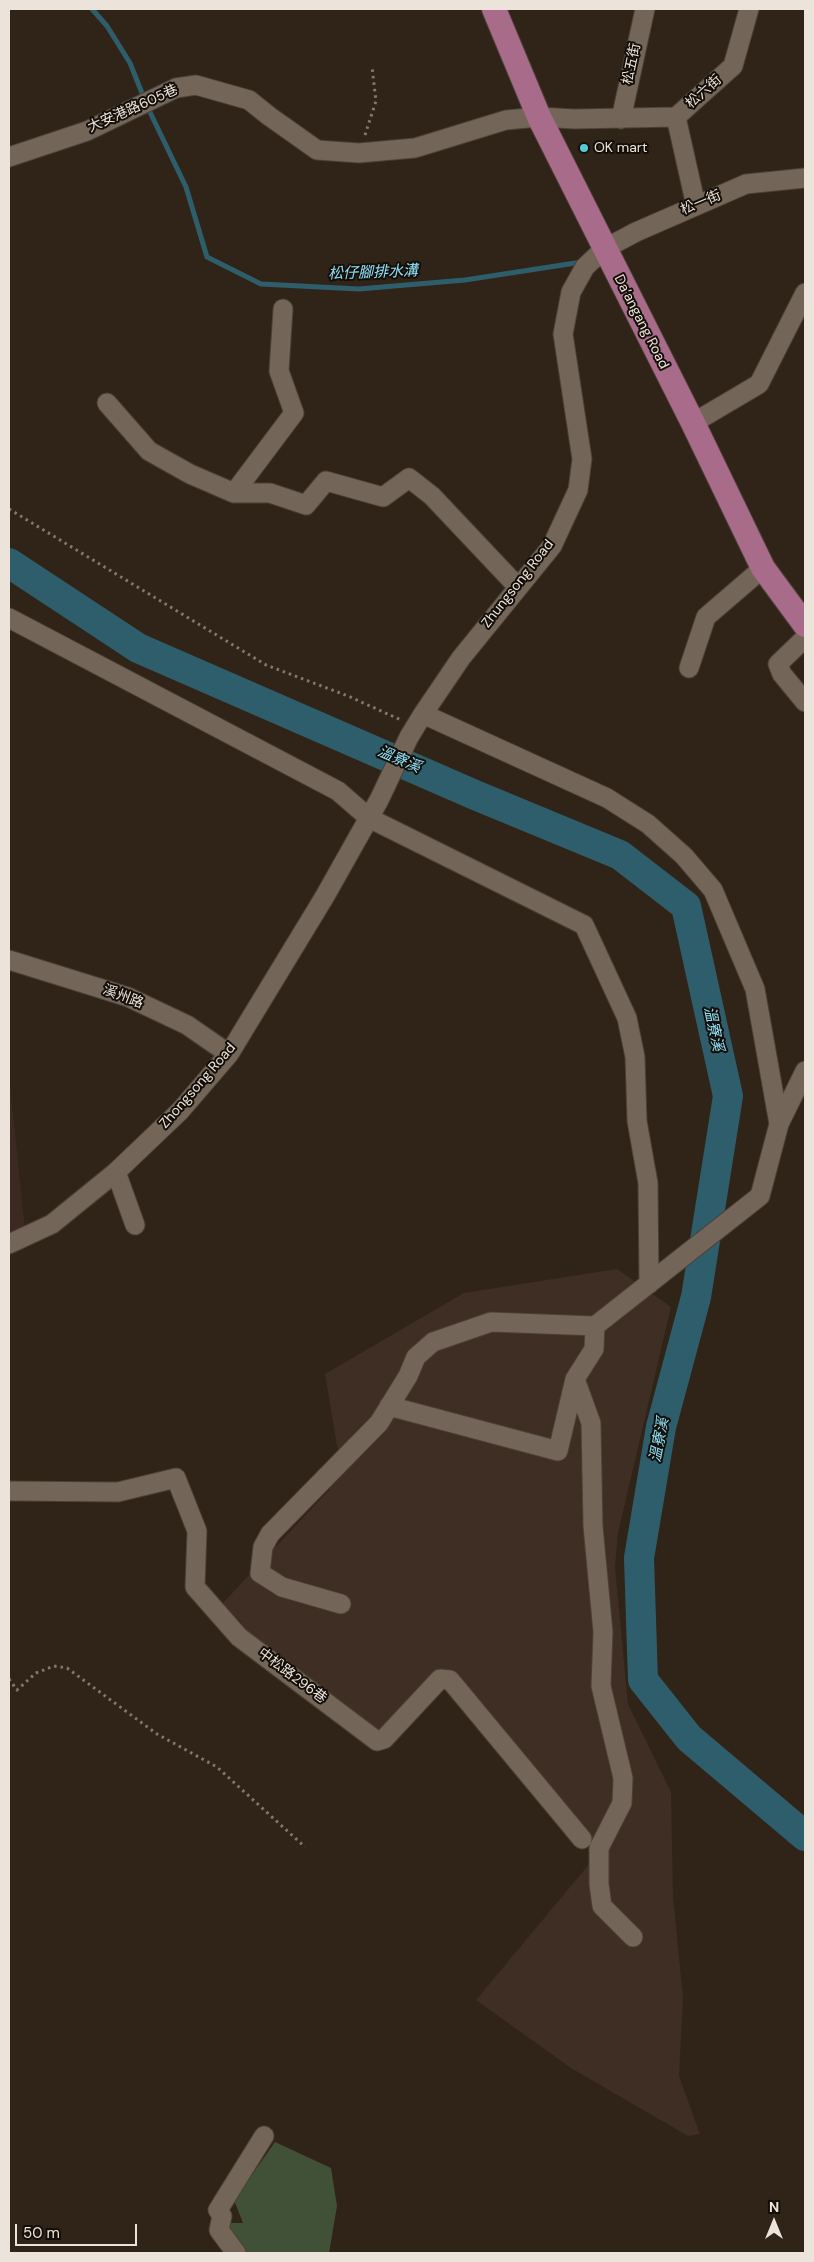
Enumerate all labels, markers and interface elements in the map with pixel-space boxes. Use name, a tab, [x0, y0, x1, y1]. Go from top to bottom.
street label: 松五街	[619, 42, 645, 86]
street label: 松六街	[683, 72, 725, 112]
street label: 大安港路605巷	[85, 82, 181, 136]
place label: OK mart	[594, 140, 647, 156]
marker: OK mart	[578, 142, 590, 154]
street label: 松一街	[678, 187, 724, 219]
water label: 松仔腳排水溝	[328, 262, 418, 284]
street label: Da’angang Road	[610, 272, 672, 372]
street label: Zhungsong Road	[478, 537, 558, 631]
water label: 溫寮溪	[375, 743, 423, 777]
street label: 溪州路	[100, 982, 146, 1012]
water label: 溫寮溪	[700, 1005, 726, 1053]
street label: Zhongsong Road	[156, 1040, 240, 1132]
water label: 溫寮溪	[647, 1416, 673, 1464]
street label: 中松路296巷	[254, 1645, 330, 1707]
north arrow	[749, 2197, 799, 2247]
text: N	[769, 2198, 779, 2216]
scale bar	[18, 2214, 140, 2246]
text: 50 m	[23, 2223, 60, 2243]

